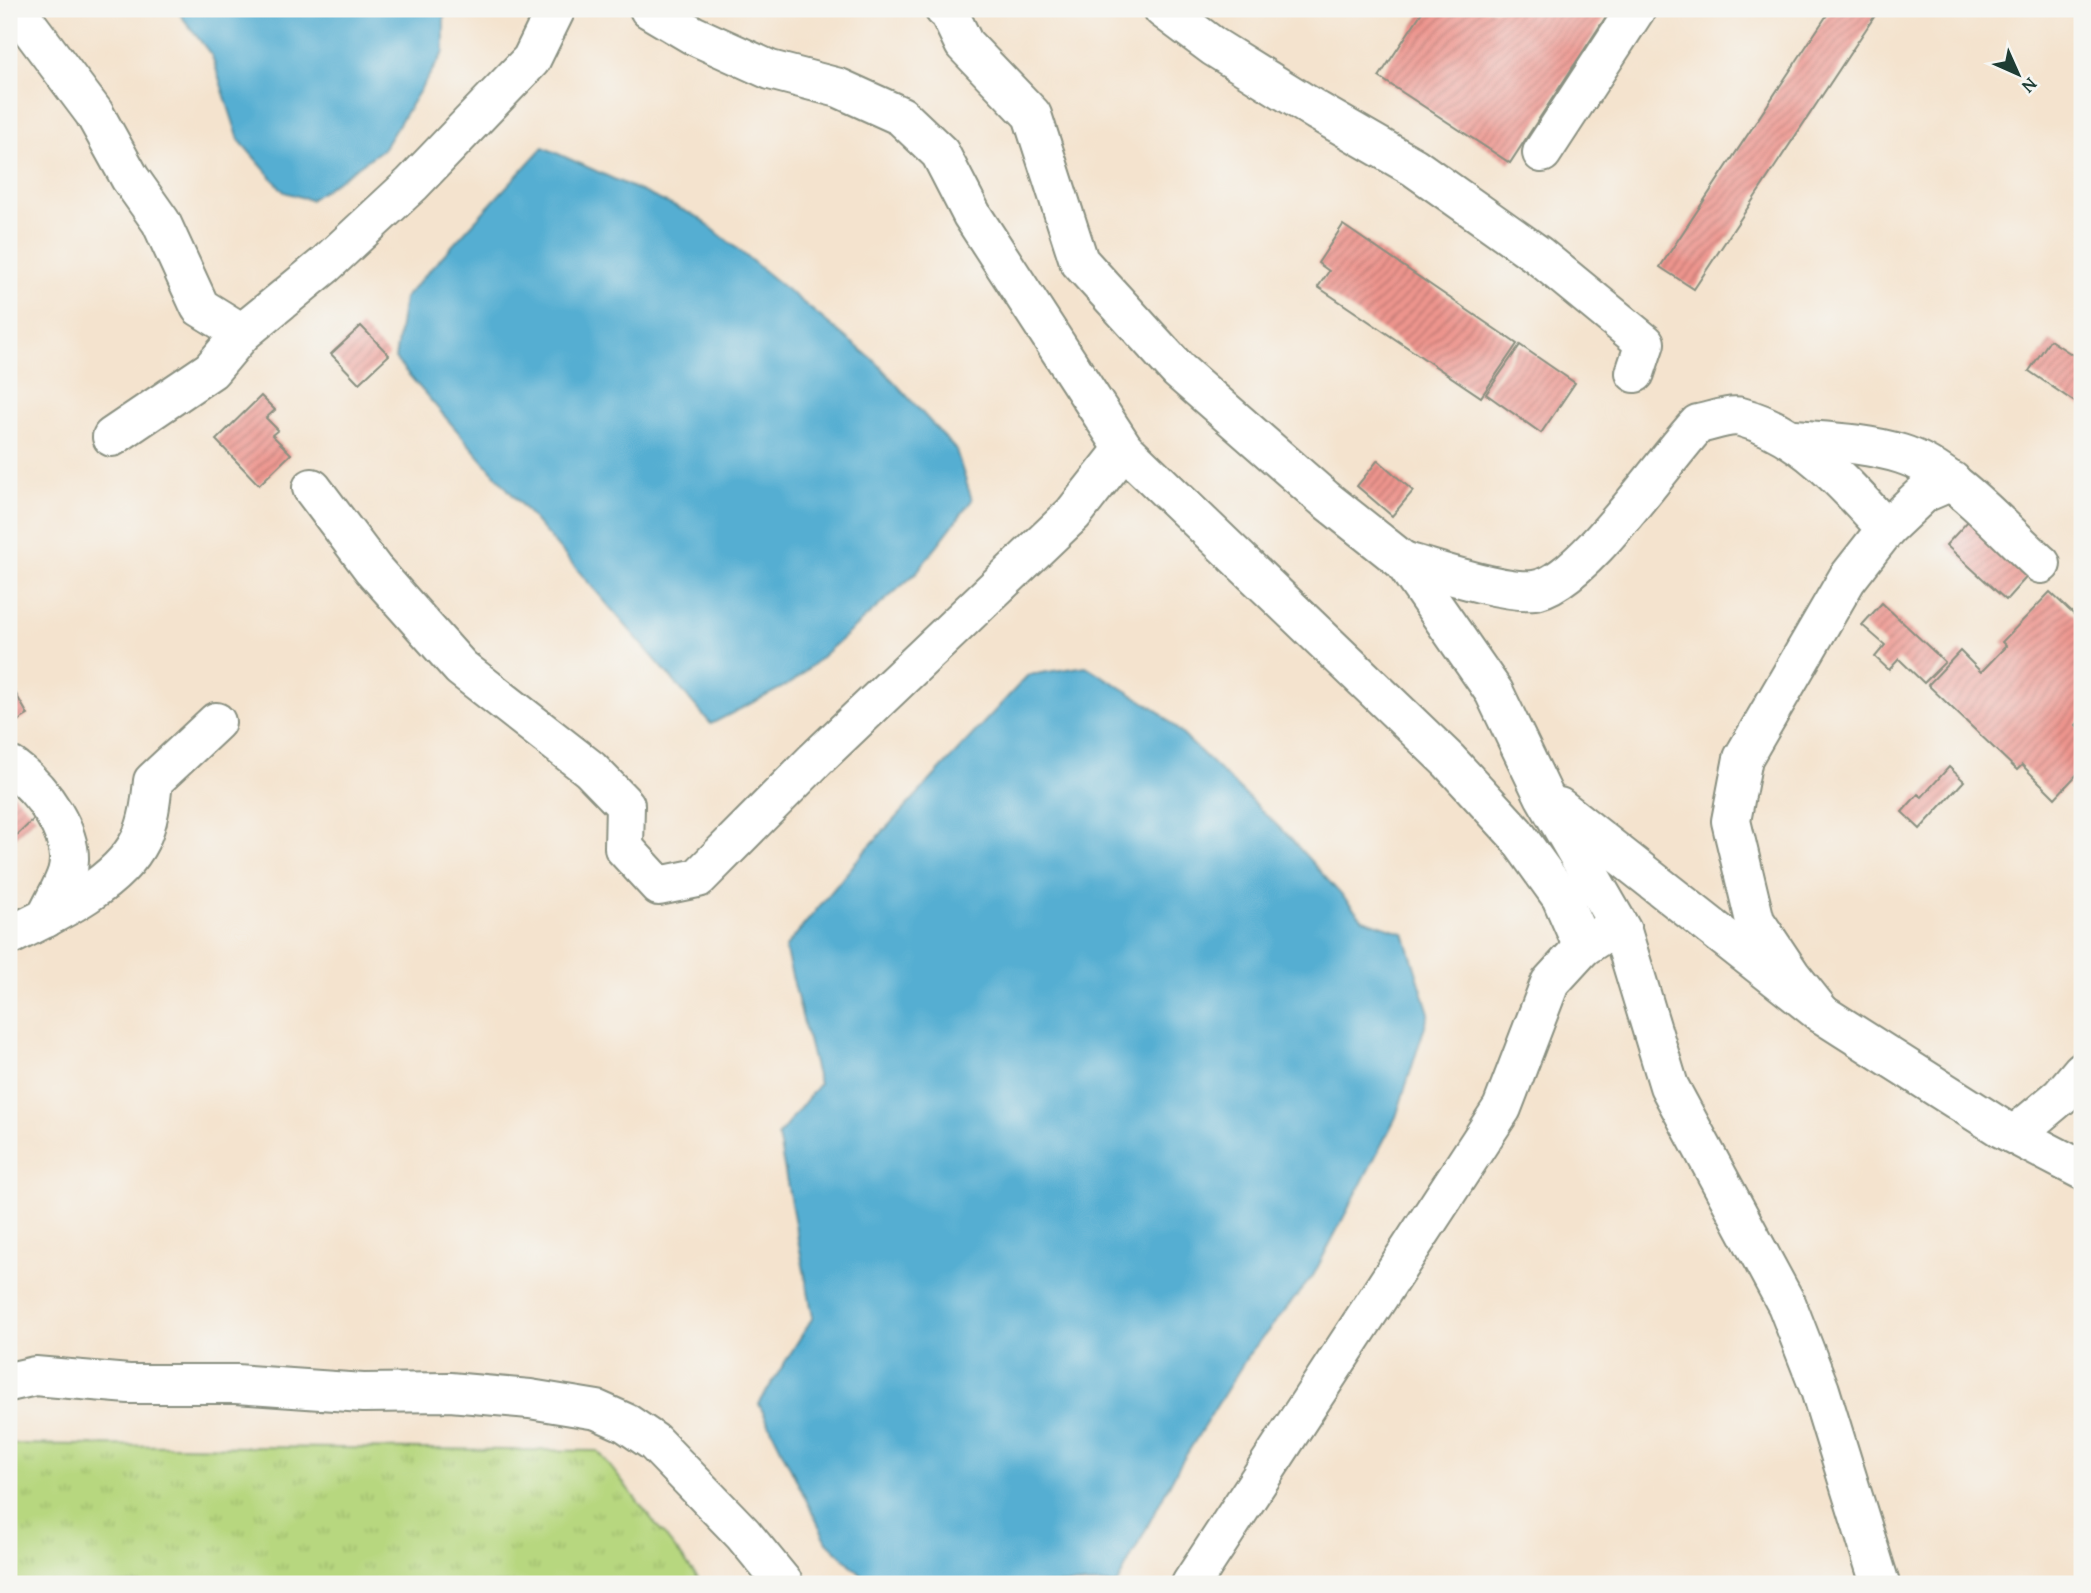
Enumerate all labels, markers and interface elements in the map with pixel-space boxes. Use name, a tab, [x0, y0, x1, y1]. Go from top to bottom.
north arrow	[1982, 38, 2052, 108]
text: N	[2015, 72, 2044, 101]

